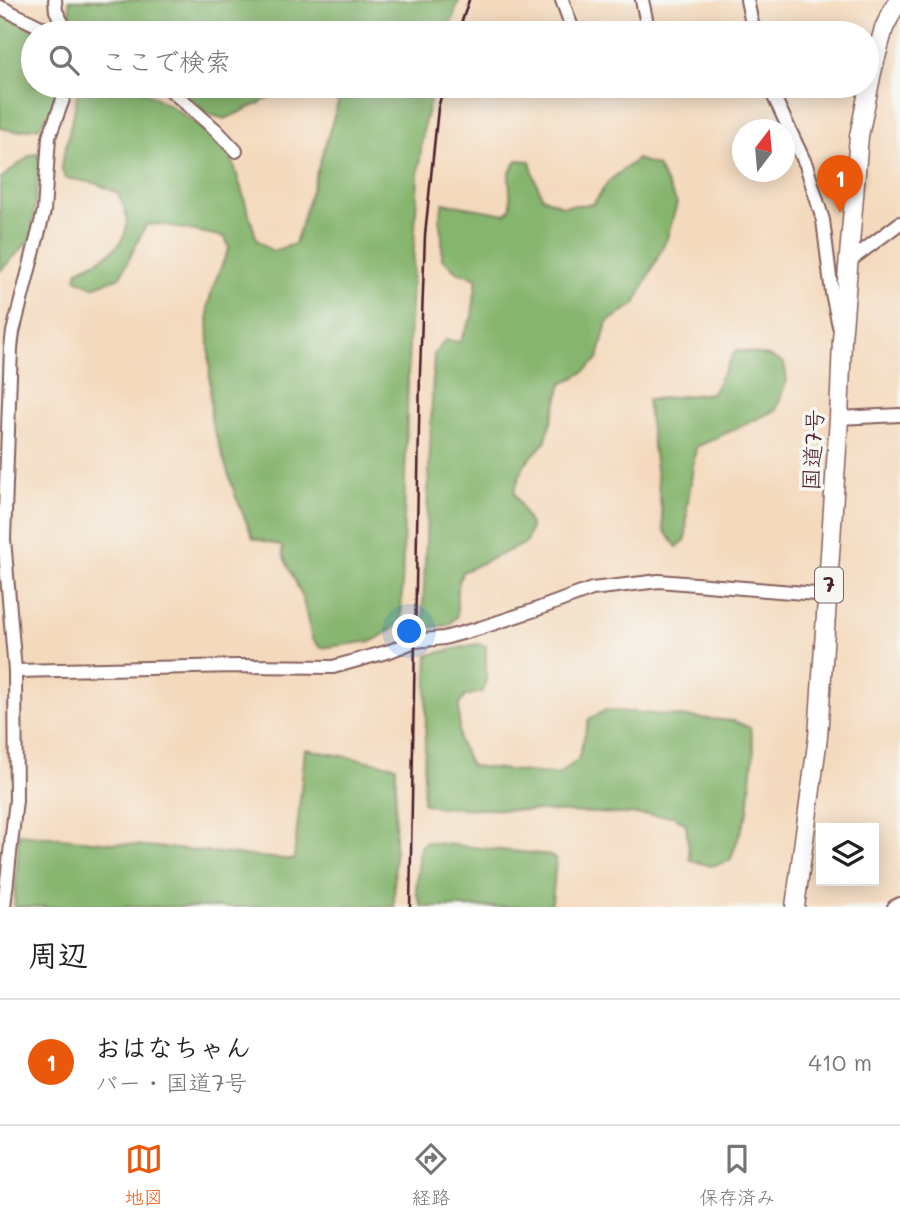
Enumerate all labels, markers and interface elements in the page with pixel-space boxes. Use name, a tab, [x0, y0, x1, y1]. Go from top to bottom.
search box	[21, 21, 879, 98]
icon: search	[45, 41, 83, 79]
text: ここで検索	[101, 44, 231, 78]
north arrow	[732, 119, 795, 182]
pin: 1	[817, 155, 863, 213]
street label: 国道7号	[795, 408, 829, 492]
road number: 7	[815, 568, 843, 602]
your location	[392, 614, 426, 648]
map controls	[816, 823, 879, 886]
button: layers	[816, 823, 879, 886]
text: 周辺	[28, 934, 88, 974]
text: おはなちゃん	[95, 1030, 251, 1064]
text: 1	[46, 1047, 56, 1077]
text: 410 m	[808, 1047, 872, 1077]
text: バー · 国道7号	[95, 1067, 248, 1097]
tab: 地図	[125, 1140, 163, 1209]
tab: 経路	[412, 1140, 450, 1209]
tab: 保存済み	[699, 1140, 775, 1209]

